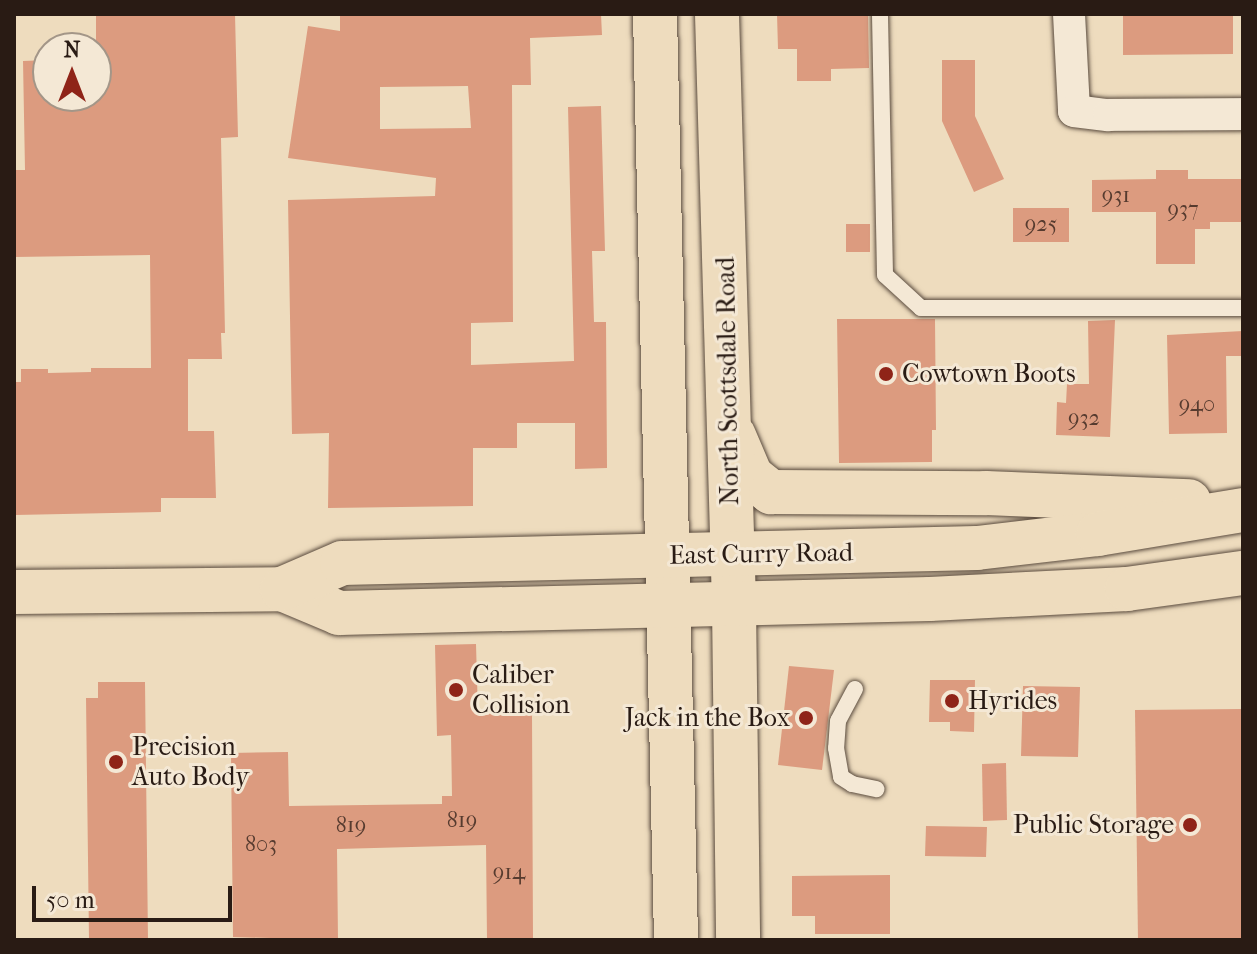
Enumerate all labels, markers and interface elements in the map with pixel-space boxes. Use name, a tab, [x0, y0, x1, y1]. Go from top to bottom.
north arrow	[32, 32, 112, 112]
text: N	[64, 37, 80, 63]
house number: 931	[1102, 183, 1130, 209]
house number: 937	[1167, 197, 1199, 223]
house number: 925	[1025, 212, 1057, 238]
street label: North Scottsdale Road	[710, 256, 746, 506]
place label: Cowtown Boots	[902, 358, 1076, 390]
marker: Cowtown Boots	[877, 365, 895, 383]
house number: 940	[1179, 392, 1215, 418]
house number: 932	[1068, 406, 1100, 432]
street label: East Curry Road	[669, 537, 853, 571]
place label: Caliber Collision	[472, 659, 570, 720]
marker: Caliber Collision	[447, 681, 465, 699]
place label: Hyrides	[968, 685, 1057, 717]
marker: Hyrides	[943, 692, 961, 710]
place label: Jack in the Box	[625, 702, 790, 734]
marker: Jack in the Box	[797, 709, 815, 727]
place label: Precision Auto Body	[132, 731, 249, 792]
marker: Precision Auto Body	[107, 753, 125, 771]
house number: 819	[447, 808, 477, 834]
place label: Public Storage	[1013, 809, 1174, 841]
house number: 819	[336, 813, 366, 839]
marker: Public Storage	[1181, 816, 1199, 834]
house number: 803	[245, 832, 277, 858]
house number: 914	[493, 860, 525, 886]
scale bar	[36, 870, 236, 920]
text: 50 m	[46, 886, 95, 914]

